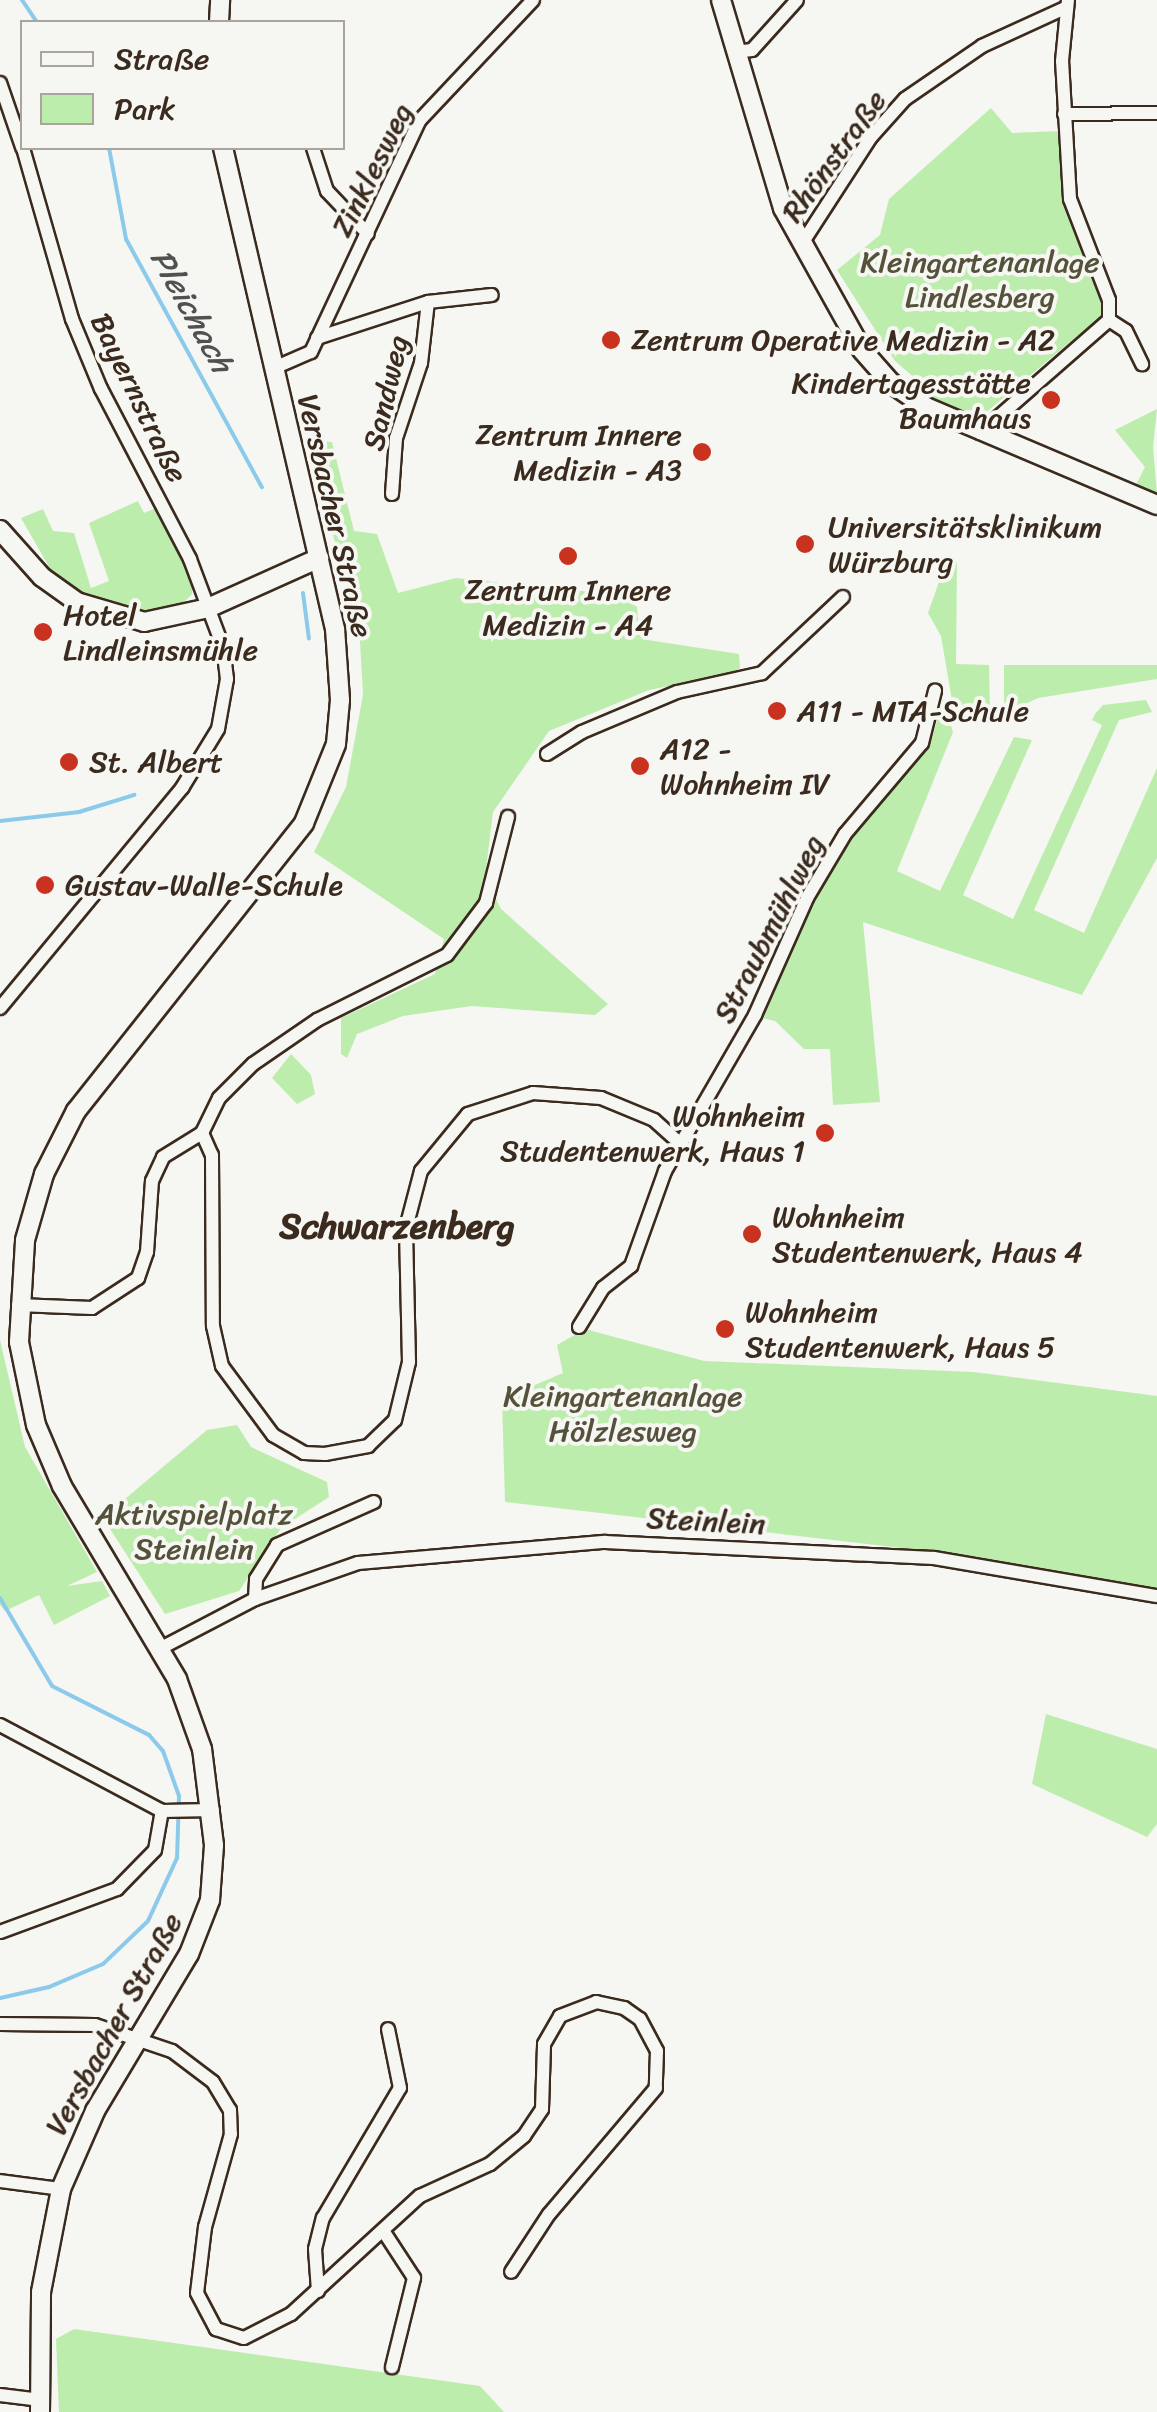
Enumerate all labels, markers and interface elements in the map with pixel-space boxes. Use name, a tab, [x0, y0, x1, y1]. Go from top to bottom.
legend	[20, 20, 345, 150]
text: Straße	[114, 32, 209, 86]
text: Park	[114, 82, 176, 136]
street label: Rhönstraße	[774, 83, 894, 229]
street label: Zinklesweg	[324, 97, 420, 243]
water label: Pleichach	[141, 242, 241, 380]
park label: Kleingartenanlage Lindlesberg	[860, 244, 1100, 314]
street label: Bayernstraße	[83, 307, 195, 489]
place label: Zentrum Operative Medizin - A2	[631, 322, 1056, 358]
marker: Zentrum Operative Medizin - A2	[600, 329, 622, 351]
street label: Sandweg	[355, 332, 417, 454]
place label: Kindertagesstätte Baumhaus	[792, 365, 1031, 436]
marker: Kindertagesstätte Baumhaus	[1040, 389, 1062, 411]
street label: Versbacher Straße	[289, 391, 381, 641]
place label: Zentrum Innere Medizin - A3	[474, 417, 682, 488]
marker: Zentrum Innere Medizin - A3	[691, 441, 713, 463]
place label: Universitätsklinikum Würzburg	[828, 509, 1102, 580]
marker: Universitätsklinikum Würzburg	[792, 531, 818, 557]
marker: Zentrum Innere Medizin - A4	[557, 545, 579, 567]
place label: Zentrum Innere Medizin - A4	[464, 572, 672, 642]
place label: Hotel Lindleinsmühle	[63, 597, 258, 668]
marker: Hotel Lindleinsmühle	[32, 621, 54, 643]
place label: A11 - MTA-Schule	[797, 693, 1029, 729]
marker: A11 - MTA-Schule	[766, 700, 788, 722]
place label: A12 - Wohnheim IV	[660, 731, 830, 802]
place label: St. Albert	[89, 744, 223, 780]
marker: St. Albert	[58, 751, 80, 773]
marker: A12 - Wohnheim IV	[629, 755, 651, 777]
street label: Straubmühlweg	[706, 829, 832, 1029]
place label: Gustav-Walle-Schule	[65, 867, 343, 903]
marker: Gustav-Walle-Schule	[34, 874, 56, 896]
place label: Wohnheim Studentenwerk, Haus 1	[499, 1098, 805, 1168]
marker: Wohnheim Studentenwerk, Haus 1	[814, 1122, 836, 1144]
place label: Wohnheim Studentenwerk, Haus 4	[772, 1199, 1084, 1270]
district label: Schwarzenberg	[279, 1205, 515, 1247]
marker: Wohnheim Studentenwerk, Haus 4	[741, 1223, 763, 1245]
place label: Wohnheim Studentenwerk, Haus 5	[745, 1294, 1057, 1364]
marker: Wohnheim Studentenwerk, Haus 5	[714, 1318, 736, 1340]
park label: Kleingartenanlage Hölzlesweg	[503, 1378, 743, 1448]
park label: Aktivspielplatz Steinlein	[95, 1496, 293, 1566]
street label: Steinlein	[645, 1500, 767, 1542]
street label: Versbacher Straße	[38, 1907, 190, 2141]

